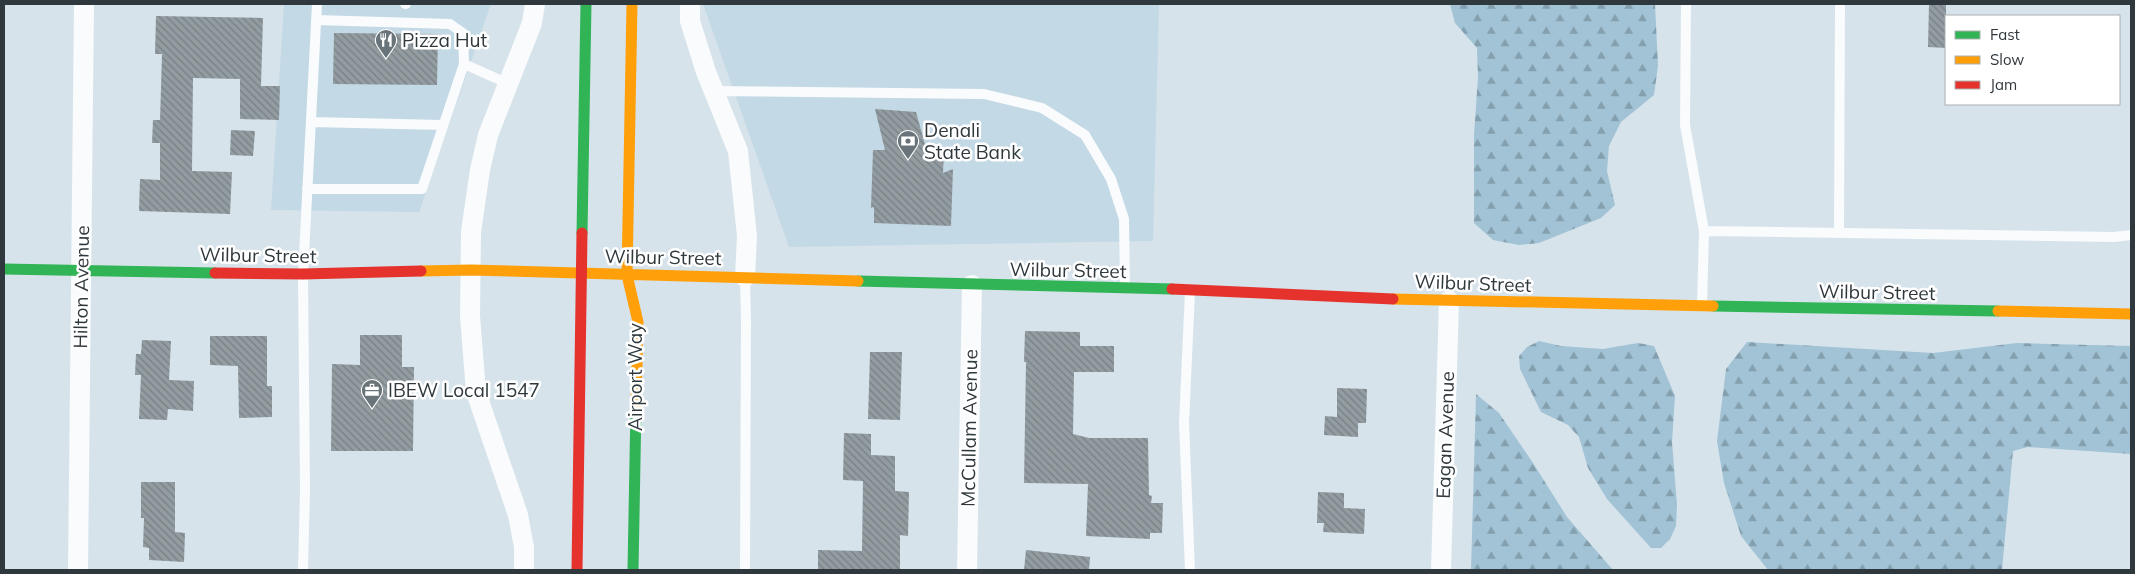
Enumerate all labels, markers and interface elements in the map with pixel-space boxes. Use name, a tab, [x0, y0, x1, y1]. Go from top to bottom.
legend	[1945, 15, 2120, 105]
text: Fast	[1990, 25, 2020, 44]
restaurant icon: Pizza Hut	[374, 28, 398, 59]
place label: Pizza Hut	[402, 28, 487, 52]
text: Slow	[1990, 50, 2024, 69]
text: Jam	[1990, 75, 2017, 94]
place label: Denali State Bank	[924, 118, 1021, 164]
bank icon: Denali State Bank	[896, 129, 920, 160]
street label: Hilton Avenue	[68, 225, 94, 349]
street label: Wilbur Street	[199, 242, 317, 268]
street label: Wilbur Street	[604, 244, 722, 270]
street label: Wilbur Street	[1009, 257, 1127, 283]
street label: Wilbur Street	[1414, 269, 1532, 297]
street label: Wilbur Street	[1818, 279, 1936, 305]
street label: Airport Way	[623, 323, 647, 431]
street label: McCullam Avenue	[956, 349, 982, 507]
street label: Eagan Avenue	[1431, 371, 1459, 499]
office icon: IBEW Local 1547	[360, 378, 384, 409]
place label: IBEW Local 1547	[388, 378, 540, 402]

